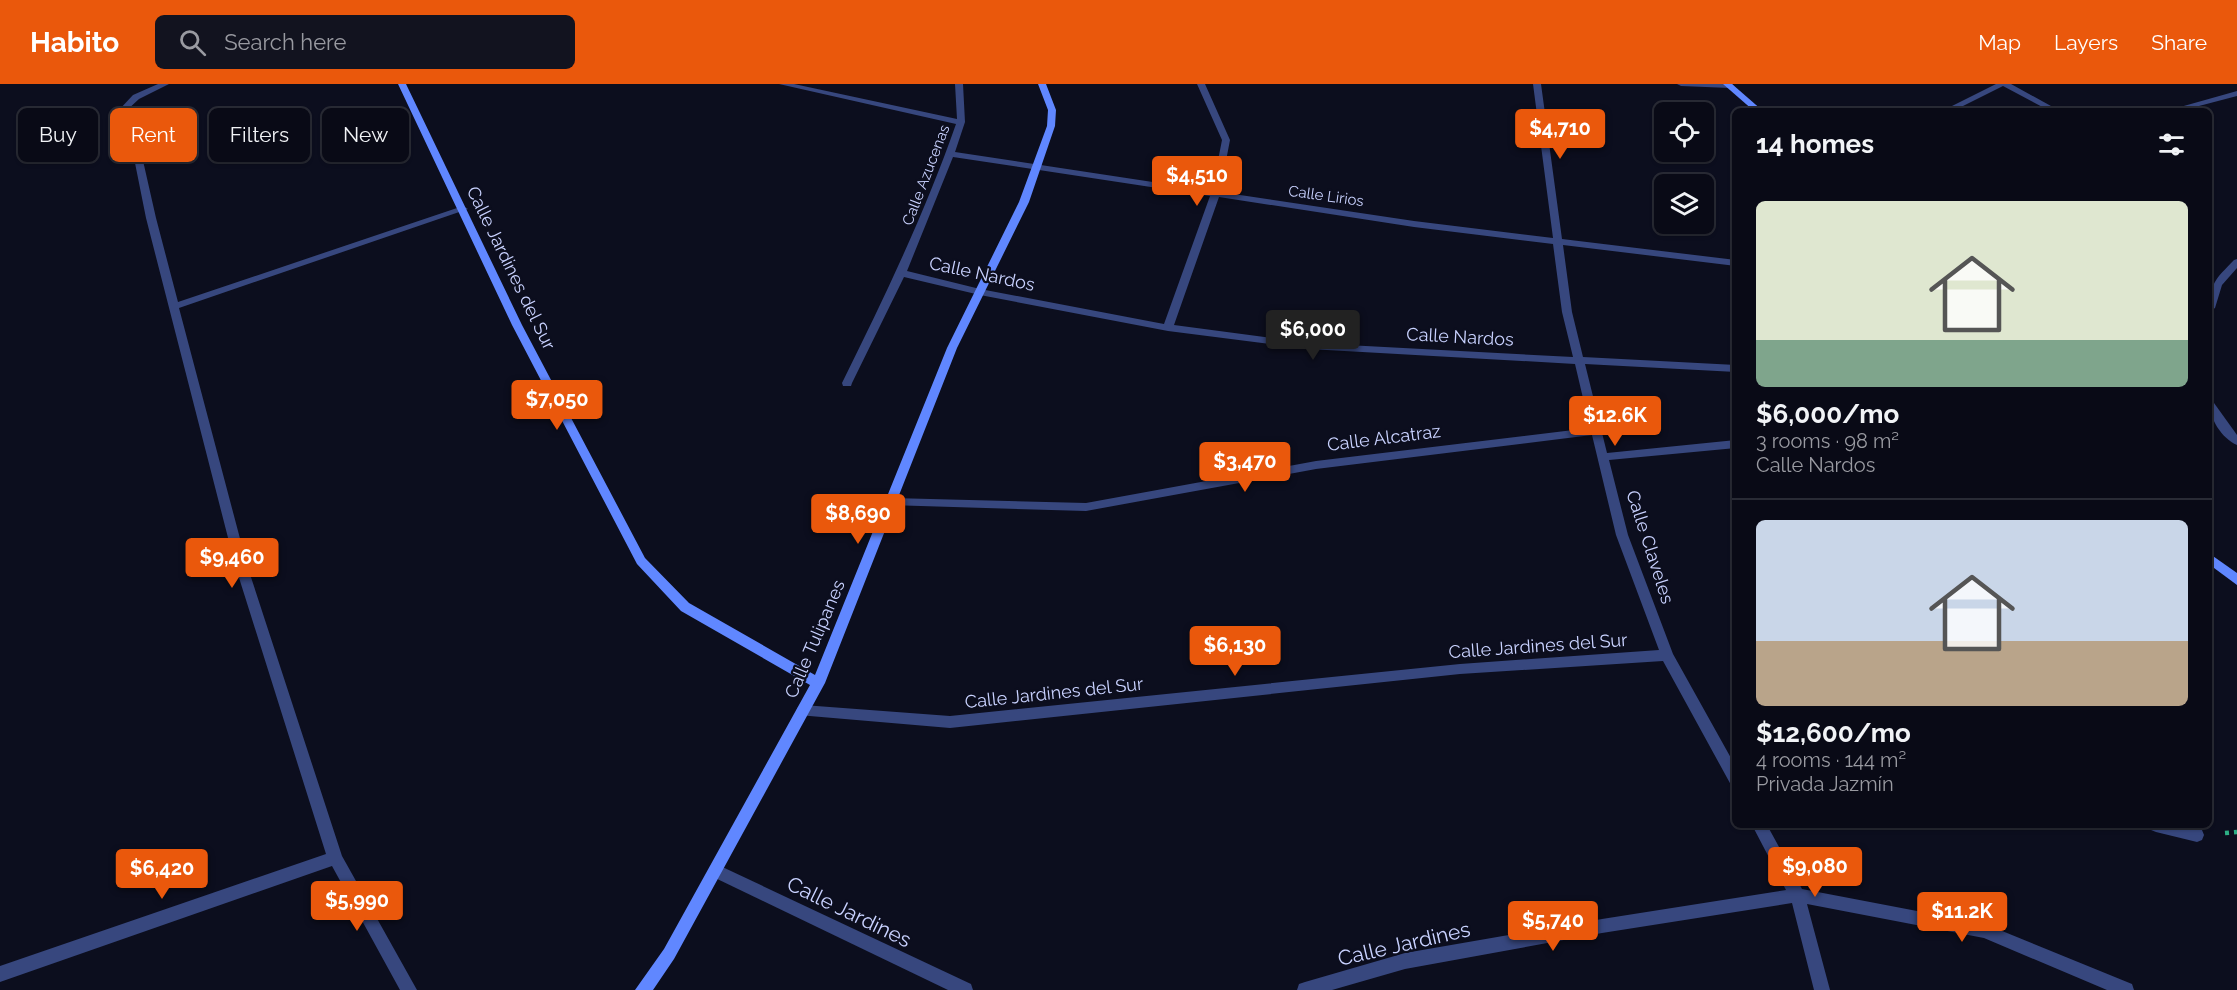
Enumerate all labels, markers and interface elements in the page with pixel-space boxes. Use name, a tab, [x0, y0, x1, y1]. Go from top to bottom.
search box	[155, 15, 575, 69]
text: Habito	[30, 26, 119, 59]
icon: search	[176, 26, 209, 59]
text: Search here	[224, 29, 346, 55]
text: Map	[1978, 30, 2021, 55]
text: Layers	[2054, 30, 2118, 55]
text: Share	[2151, 30, 2207, 55]
map controls	[1654, 102, 1714, 234]
button: locate	[1654, 102, 1714, 162]
chip: Buy	[18, 108, 98, 162]
chip: Rent	[110, 108, 197, 162]
chip: Filters	[209, 108, 310, 162]
chip: New	[322, 108, 409, 162]
pin: $4,710	[1511, 109, 1609, 160]
text: $4,710	[1529, 116, 1591, 140]
street label: Calle Azucenas	[899, 122, 953, 228]
icon: filters	[2155, 128, 2188, 161]
text: 14 homes	[1756, 129, 1874, 159]
pin: $4,510	[1148, 156, 1246, 207]
text: $4,510	[1166, 163, 1228, 187]
button: layers	[1654, 174, 1714, 234]
street label: Calle Lirios	[1287, 182, 1365, 210]
street label: Calle Jardines del Sur	[463, 183, 560, 353]
icon: home	[1918, 240, 2026, 348]
street label: Calle Nardos	[927, 252, 1037, 295]
pin: $6,000	[1264, 310, 1362, 361]
text: $6,000	[1280, 317, 1346, 341]
street label: Calle Nardos	[1406, 323, 1514, 350]
pin: $7,050	[508, 380, 606, 431]
text: $7,050	[525, 387, 589, 411]
pin: $12.6K	[1566, 396, 1664, 447]
text: $6,000/mo	[1756, 399, 1899, 429]
text: $12.6K	[1583, 403, 1647, 427]
street label: Calle Alcatraz	[1326, 420, 1442, 455]
text: 3 rooms · 98 m²	[1756, 429, 1899, 453]
pin: $3,470	[1196, 442, 1294, 493]
text: $3,470	[1213, 449, 1277, 473]
text: Calle Nardos	[1756, 453, 1875, 477]
street label: Calle Claveles	[1622, 488, 1679, 606]
pin: $8,690	[809, 494, 907, 545]
text: $8,690	[825, 501, 891, 525]
pin: $9,460	[183, 538, 281, 589]
text: $9,460	[200, 545, 264, 569]
icon: home	[1918, 559, 2026, 667]
street label: Calle Tulipanes	[780, 576, 849, 701]
pin: $6,130	[1186, 626, 1284, 677]
street label: Calle Jardines del Sur	[1448, 629, 1629, 662]
text: $6,130	[1204, 633, 1266, 657]
street label: Calle Jardines del Sur	[964, 673, 1145, 712]
text: $12,600/mo	[1756, 718, 1911, 748]
text: 4 rooms · 144 m²	[1756, 748, 1906, 772]
text: Privada Jazmín	[1756, 772, 1894, 796]
pin: $9,080	[1766, 847, 1864, 898]
pin: $6,420	[113, 849, 211, 900]
text: $9,080	[1782, 854, 1848, 878]
text: $6,420	[130, 856, 194, 880]
street label: Calle Jardines	[783, 871, 915, 952]
pin: $5,990	[308, 881, 406, 932]
text: $5,990	[325, 888, 389, 912]
pin: $11.2K	[1913, 892, 2011, 943]
text: $11.2K	[1931, 899, 1993, 923]
pin: $5,740	[1504, 901, 1602, 952]
text: $5,740	[1522, 908, 1584, 932]
street label: Calle Jardines	[1335, 916, 1473, 971]

